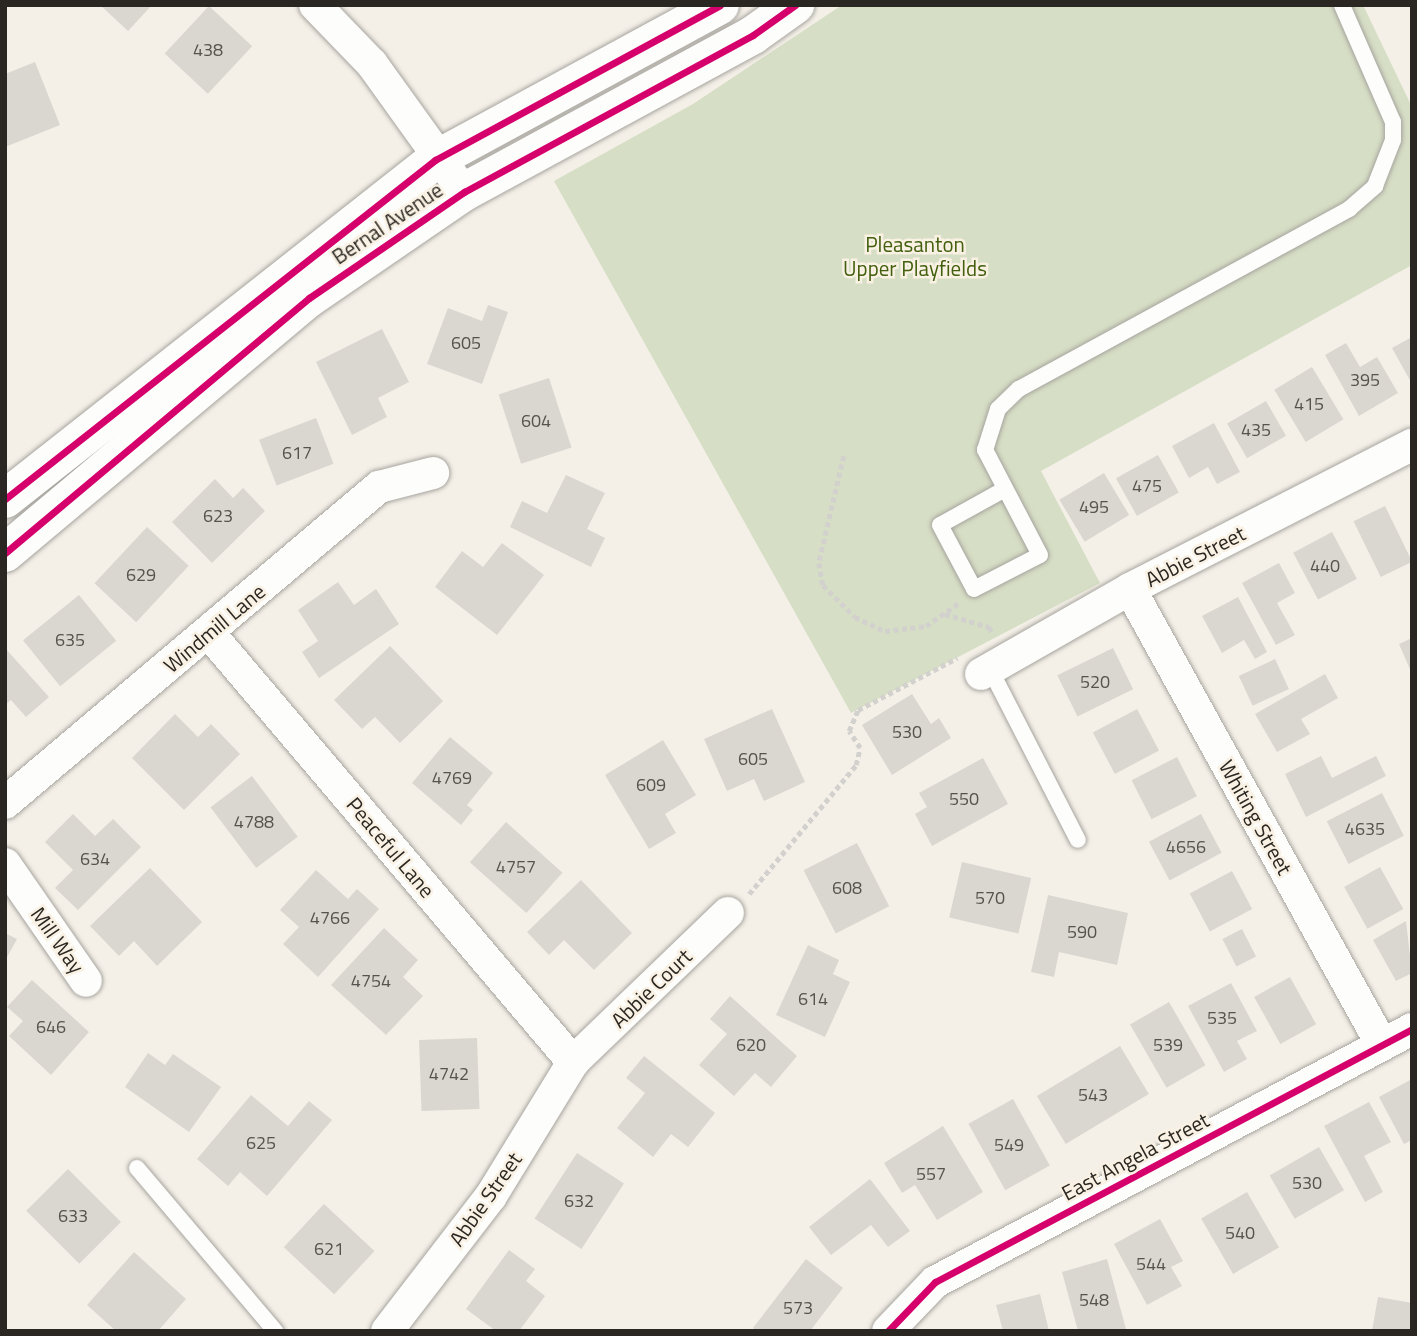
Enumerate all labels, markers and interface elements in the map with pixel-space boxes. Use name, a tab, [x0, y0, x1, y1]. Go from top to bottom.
house number: 438	[193, 39, 223, 61]
street label: Bernal Avenue	[327, 177, 447, 269]
park label: Pleasanton Upper Playfields	[843, 231, 987, 281]
house number: 605	[451, 332, 481, 354]
house number: 395	[1350, 369, 1380, 391]
house number: 415	[1294, 393, 1324, 415]
house number: 604	[521, 410, 551, 432]
house number: 435	[1241, 419, 1271, 441]
house number: 617	[282, 442, 312, 464]
house number: 475	[1132, 475, 1162, 497]
house number: 495	[1079, 496, 1109, 518]
house number: 623	[203, 505, 233, 527]
street label: Abbie Street	[1141, 520, 1249, 592]
house number: 440	[1310, 555, 1340, 577]
house number: 629	[126, 564, 156, 586]
street label: Windmill Lane	[158, 578, 270, 678]
house number: 635	[55, 629, 85, 651]
house number: 520	[1080, 671, 1110, 693]
house number: 530	[892, 721, 922, 743]
house number: 605	[738, 748, 768, 770]
street label: Whiting Street	[1214, 755, 1298, 879]
house number: 4769	[432, 767, 472, 789]
house number: 609	[636, 774, 666, 796]
house number: 550	[949, 788, 979, 810]
street label: Peaceful Lane	[342, 792, 440, 902]
house number: 4788	[234, 811, 274, 833]
house number: 4635	[1345, 818, 1385, 840]
house number: 4656	[1166, 836, 1206, 858]
house number: 634	[80, 848, 110, 870]
house number: 4757	[496, 856, 536, 878]
house number: 608	[832, 877, 862, 899]
house number: 570	[975, 887, 1005, 909]
street label: Mill Way	[26, 902, 90, 978]
house number: 4766	[310, 907, 350, 929]
house number: 590	[1067, 921, 1097, 943]
street label: Abbie Court	[605, 943, 697, 1033]
house number: 4754	[351, 970, 391, 992]
house number: 614	[798, 988, 828, 1010]
house number: 535	[1207, 1007, 1237, 1029]
house number: 646	[36, 1016, 66, 1038]
house number: 620	[736, 1034, 766, 1056]
house number: 539	[1153, 1034, 1183, 1056]
house number: 4742	[429, 1063, 469, 1085]
house number: 543	[1078, 1084, 1108, 1106]
street label: East Angela Street	[1057, 1107, 1213, 1205]
house number: 625	[246, 1132, 276, 1154]
house number: 549	[994, 1134, 1024, 1156]
street label: Abbie Street	[444, 1147, 526, 1251]
house number: 557	[916, 1163, 946, 1185]
house number: 530	[1292, 1172, 1322, 1194]
house number: 632	[564, 1190, 594, 1212]
house number: 633	[58, 1205, 88, 1227]
house number: 540	[1225, 1222, 1255, 1244]
house number: 621	[314, 1238, 344, 1260]
house number: 544	[1136, 1253, 1166, 1275]
house number: 548	[1079, 1289, 1109, 1311]
house number: 573	[783, 1297, 813, 1319]

